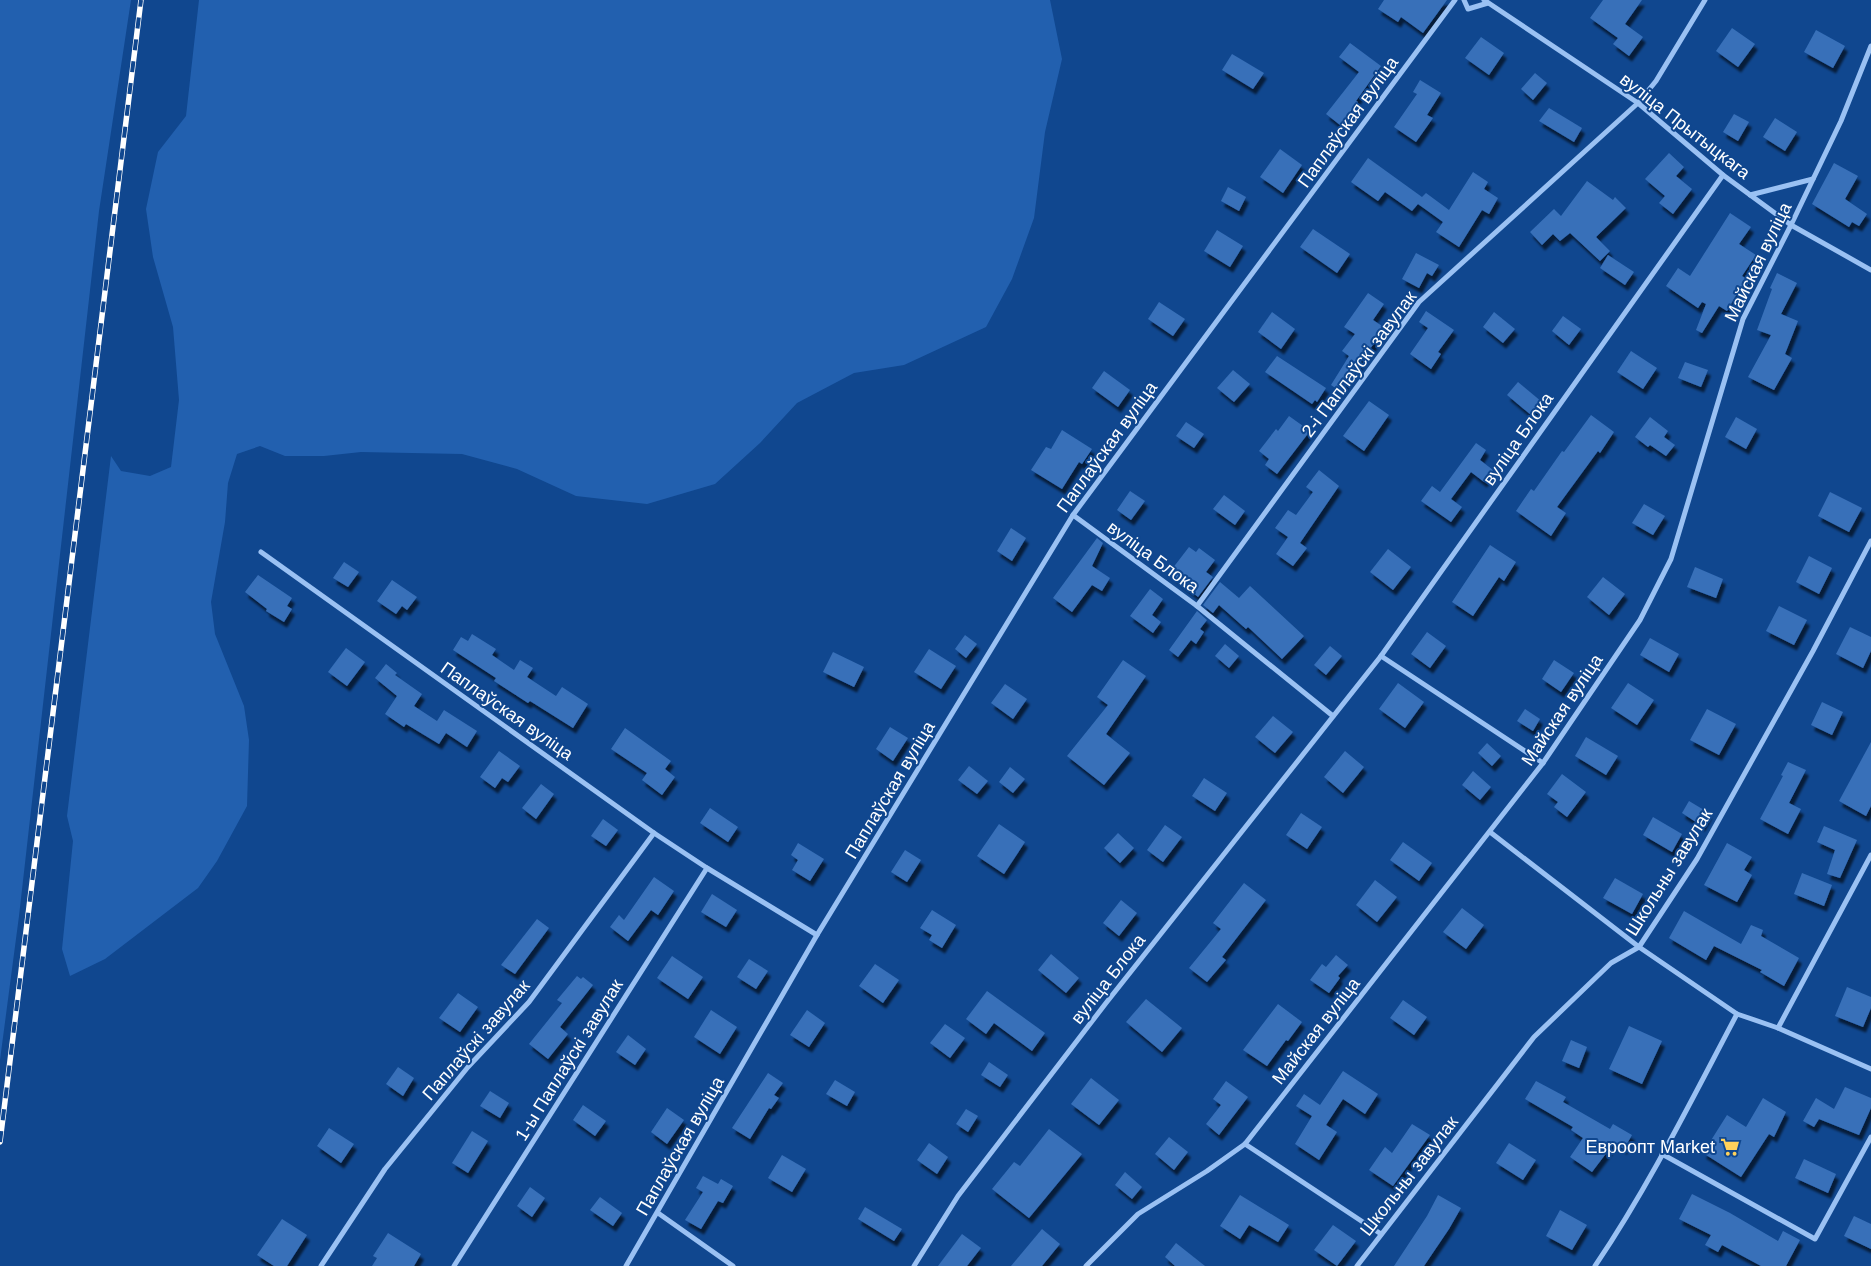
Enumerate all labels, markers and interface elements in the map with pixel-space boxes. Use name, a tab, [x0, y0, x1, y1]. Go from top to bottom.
street label: Паплаўская вуліца	[1294, 52, 1403, 191]
street label: вуліца Прытыцкага	[1616, 69, 1755, 184]
street label: Майская вуліца	[1721, 198, 1796, 325]
street label: 2-і Паплаўскі завулак	[1298, 287, 1420, 441]
street label: Паплаўская вуліца	[1053, 377, 1162, 516]
street label: вуліца Блока	[1479, 388, 1558, 489]
street label: вуліца Блока	[1103, 517, 1203, 597]
street label: Майская вуліца	[1517, 650, 1607, 769]
street label: Паплаўская вуліца	[437, 658, 578, 765]
street label: Паплаўская вуліца	[841, 717, 939, 862]
street label: Школьны завулак	[1622, 805, 1716, 939]
street label: вуліца Блока	[1067, 929, 1150, 1028]
street label: Майская вуліца	[1268, 973, 1364, 1088]
street label: Паплаўскі завулак	[418, 976, 534, 1104]
street label: 1-ы Паплаўскі завулак	[511, 976, 627, 1144]
street label: Паплаўская вуліца	[632, 1072, 728, 1219]
street label: Школьны завулак	[1356, 1112, 1462, 1240]
supermarket icon: Евроопт Market	[1719, 1136, 1741, 1158]
place label: Евроопт Market	[1585, 1137, 1715, 1157]

